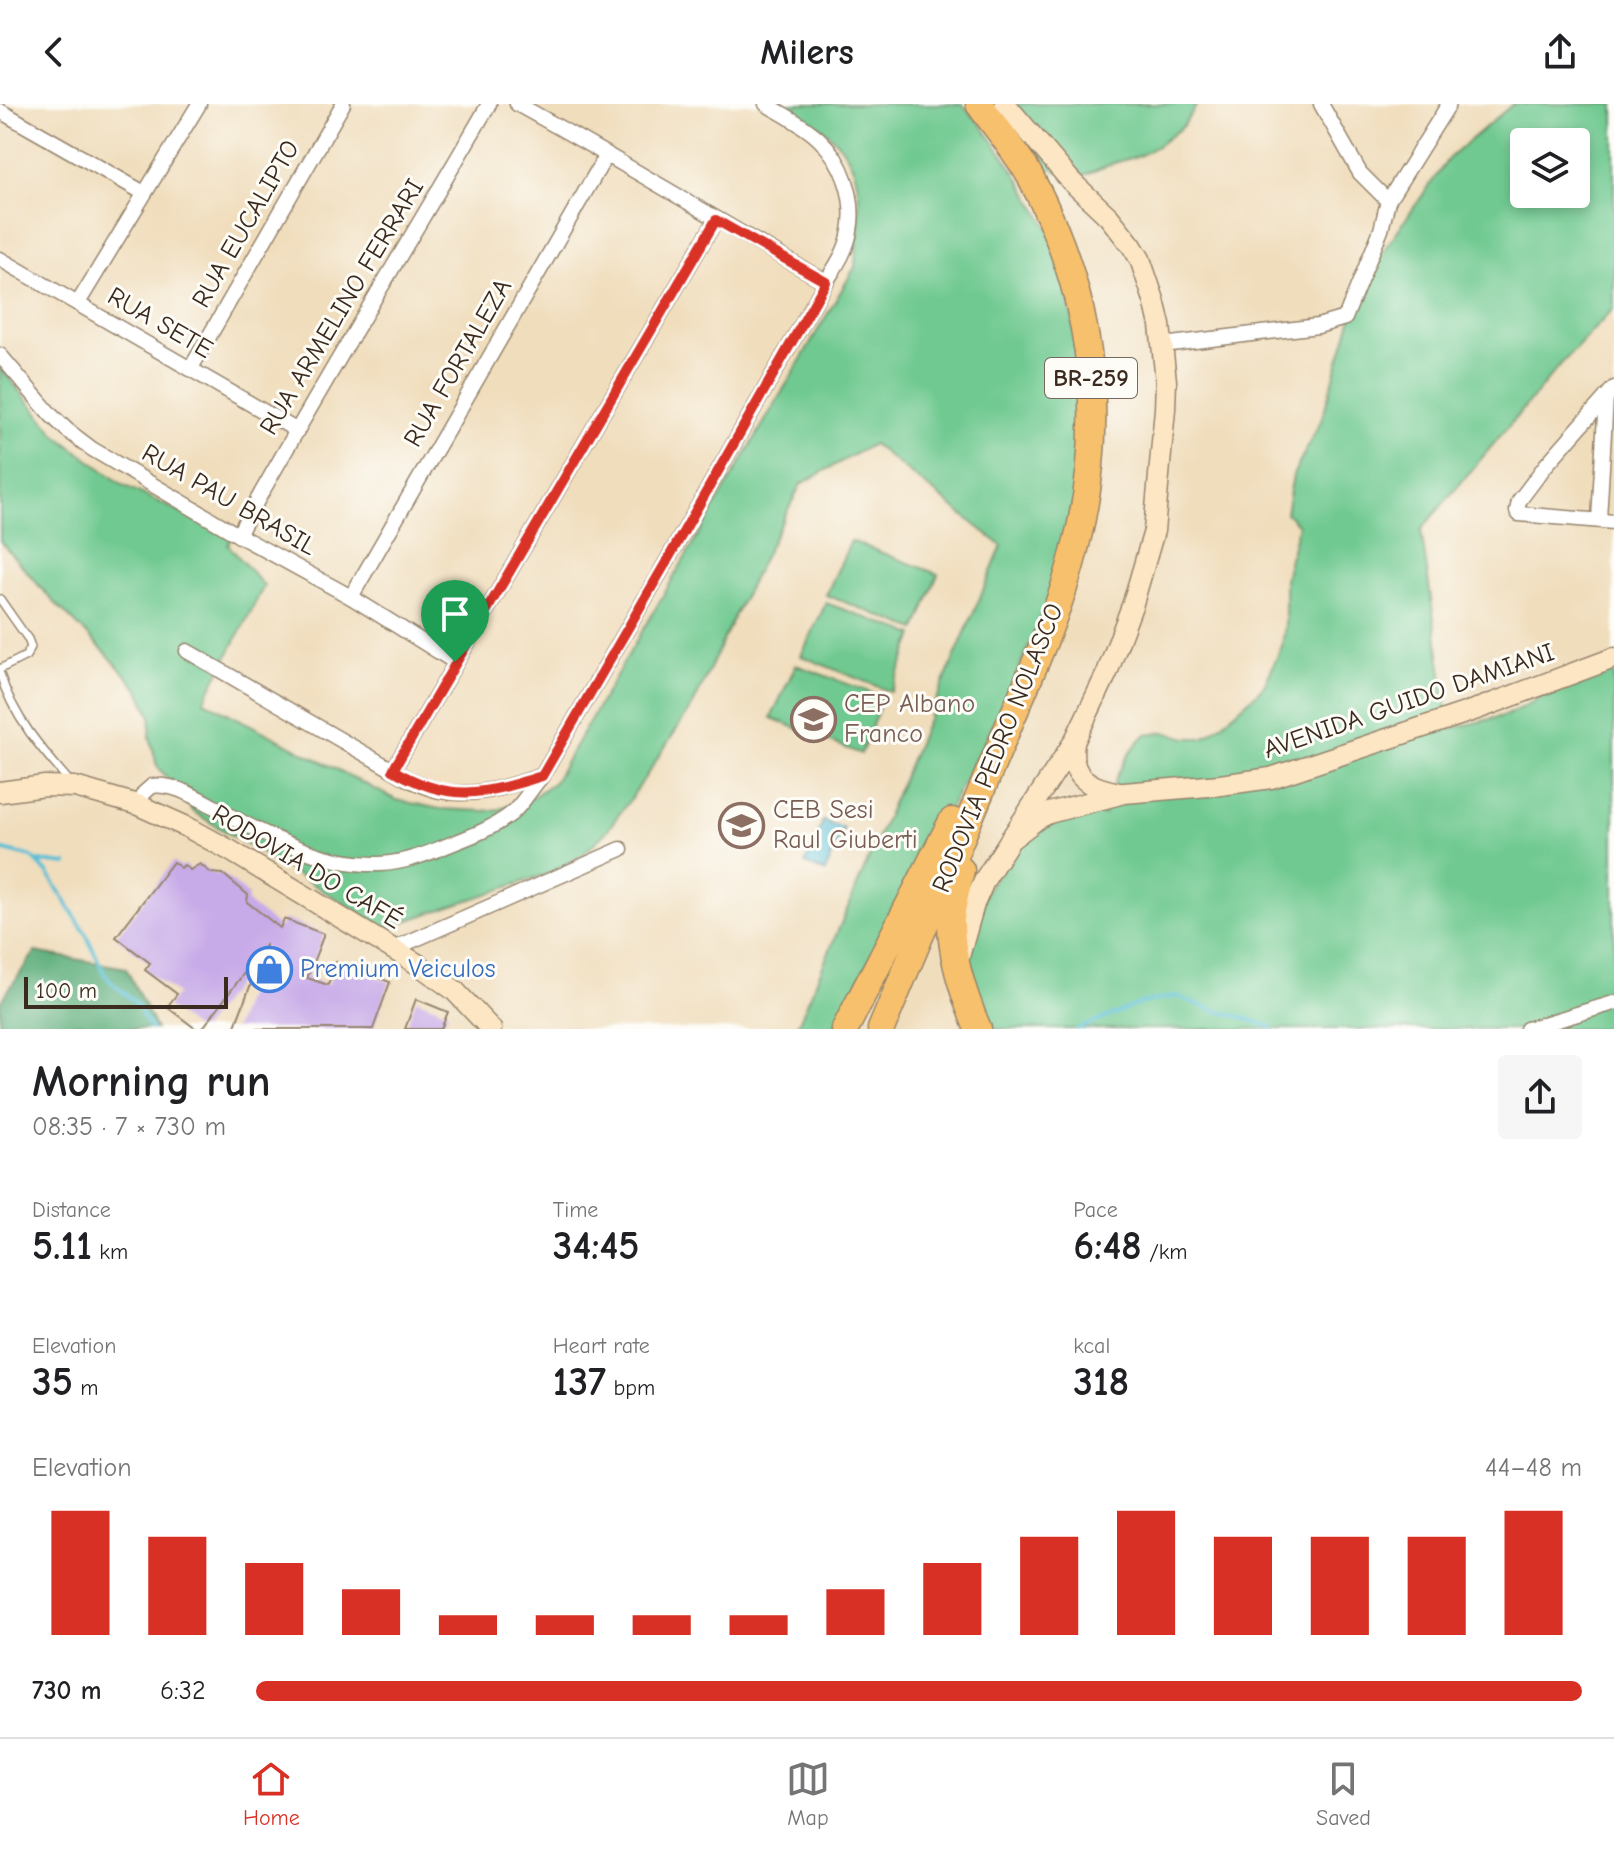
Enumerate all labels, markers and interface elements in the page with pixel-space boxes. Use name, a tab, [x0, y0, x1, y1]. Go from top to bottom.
icon: back	[32, 30, 76, 74]
icon: share	[1538, 30, 1582, 74]
text: Milers	[760, 32, 854, 73]
map controls	[1510, 128, 1590, 208]
button: layers	[1510, 128, 1590, 208]
street label: RUA EUCALIPTO	[186, 135, 306, 313]
street label: RUA ARMELINO FERRARI	[254, 174, 430, 440]
street label: RUA FORTALEZA	[398, 274, 518, 452]
street label: RUA SETE	[102, 281, 218, 365]
road number: BR-259	[1045, 358, 1137, 398]
street label: RUA PAU BRASIL	[136, 438, 322, 562]
pin	[421, 580, 489, 662]
icon: arrive	[433, 592, 477, 636]
street label: RODOVIA PEDRO NOLASCO	[926, 599, 1070, 897]
street label: AVENIDA GUIDO DAMIANI	[1260, 637, 1558, 765]
place label: CEP Albano Franco	[844, 689, 975, 749]
school or university icon: CEP Albano Franco	[789, 695, 837, 743]
place label: CEB Sesi Raul Giuberti	[773, 795, 918, 855]
street label: RODOVIA DO CAFÉ	[207, 798, 408, 936]
school or university icon: CEB Sesi Raul Giuberti	[718, 801, 766, 849]
shop icon: Premium Veiculos	[245, 945, 293, 993]
place label: Premium Veiculos	[300, 954, 496, 984]
scale bar	[24, 973, 228, 1009]
text: 100 m	[36, 978, 97, 1004]
button: share	[1498, 1055, 1582, 1139]
text: Morning run	[32, 1056, 271, 1107]
text: 08:35 · 7 × 730 m	[32, 1112, 226, 1142]
text: Distance	[32, 1197, 111, 1223]
text: Time	[553, 1197, 598, 1223]
text: Pace	[1073, 1197, 1118, 1223]
text: 5.11	[32, 1223, 92, 1269]
text: 34:45	[553, 1223, 639, 1269]
text: 6:48	[1073, 1223, 1142, 1269]
text: km	[92, 1239, 128, 1265]
text: /km	[1142, 1239, 1188, 1265]
text: Elevation	[32, 1333, 116, 1359]
text: Heart rate	[553, 1333, 650, 1359]
text: kcal	[1073, 1333, 1110, 1359]
text: 35	[32, 1359, 73, 1405]
text: 137	[553, 1359, 606, 1405]
text: 318	[1073, 1359, 1129, 1405]
text: m	[73, 1375, 99, 1401]
text: bpm	[606, 1375, 655, 1401]
text: Elevation	[32, 1453, 132, 1483]
text: 44–48 m	[1485, 1453, 1582, 1483]
text: 730 m	[32, 1676, 101, 1706]
text: 6:32	[160, 1676, 206, 1706]
tab: Home	[243, 1757, 300, 1831]
tab: Map	[786, 1757, 830, 1831]
tab: Saved	[1316, 1757, 1371, 1831]

